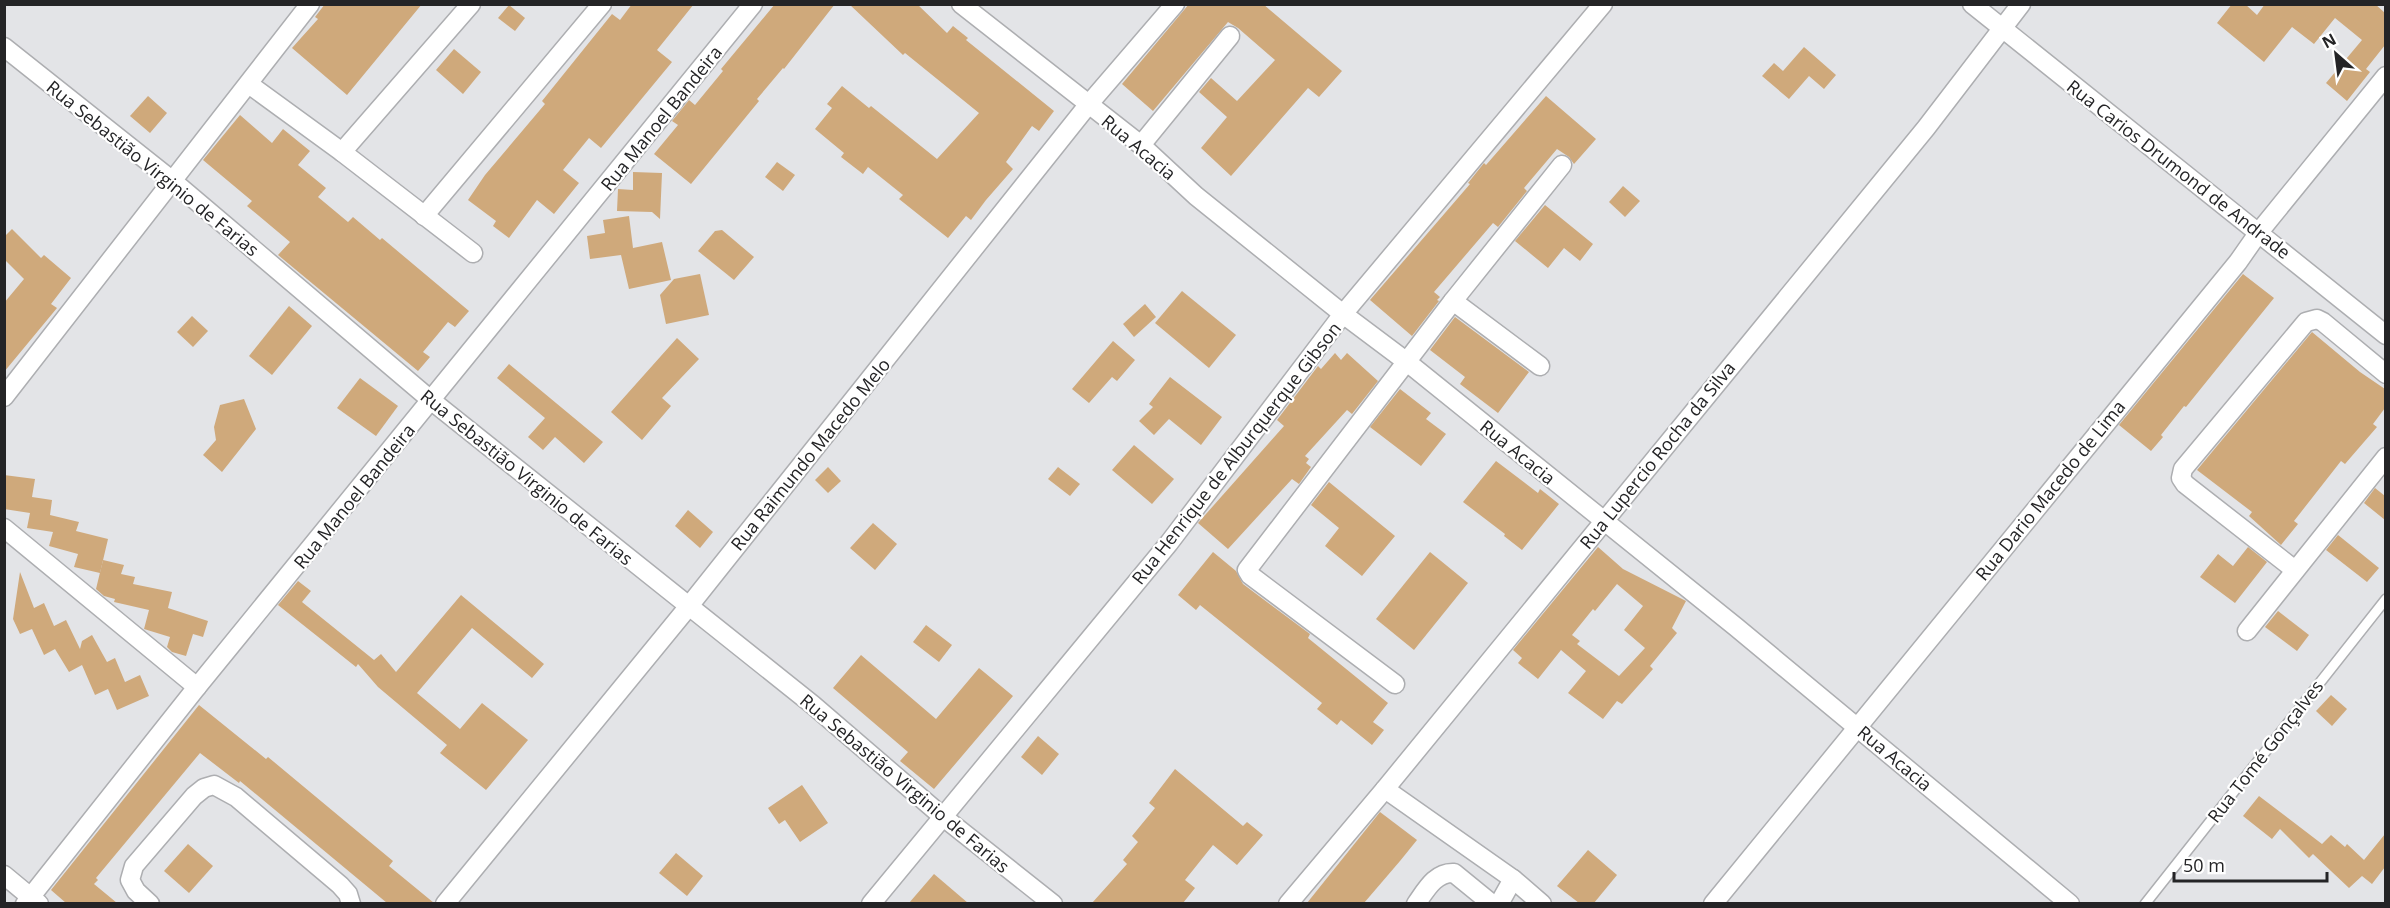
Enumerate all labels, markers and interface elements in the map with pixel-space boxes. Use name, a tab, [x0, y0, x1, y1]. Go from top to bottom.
north arrow	[2306, 24, 2366, 84]
text: N	[2318, 28, 2340, 54]
street label: Rua Manoel Bandeira	[595, 41, 727, 195]
street label: Rua Carios Drumond de Andrade	[2062, 74, 2296, 264]
street label: Rua Sebastião Virginio de Farias	[42, 75, 264, 261]
street label: Rua Acacia	[1097, 109, 1181, 185]
street label: Rua Henrique de Alburquerque Gibson	[1126, 317, 1346, 589]
street label: Rua Raimundo Macedo Melo	[725, 353, 895, 555]
street label: Rua Lupercio Rocha da Silva	[1574, 356, 1740, 554]
street label: Rua Sebastião Virginio de Farias	[416, 384, 638, 570]
street label: Rua Dario Macedo de Lima	[1970, 395, 2130, 585]
street label: Rua Acacia	[1475, 414, 1561, 490]
street label: Rua Manoel Bandeira	[288, 419, 420, 573]
street label: Rua Tomé Gonçalves	[2202, 675, 2328, 827]
street label: Rua Sebastião Virginio de Farias	[795, 688, 1015, 878]
street label: Rua Acacia	[1853, 720, 1937, 796]
scale bar	[2174, 845, 2327, 883]
text: 50 m	[2183, 853, 2225, 877]

